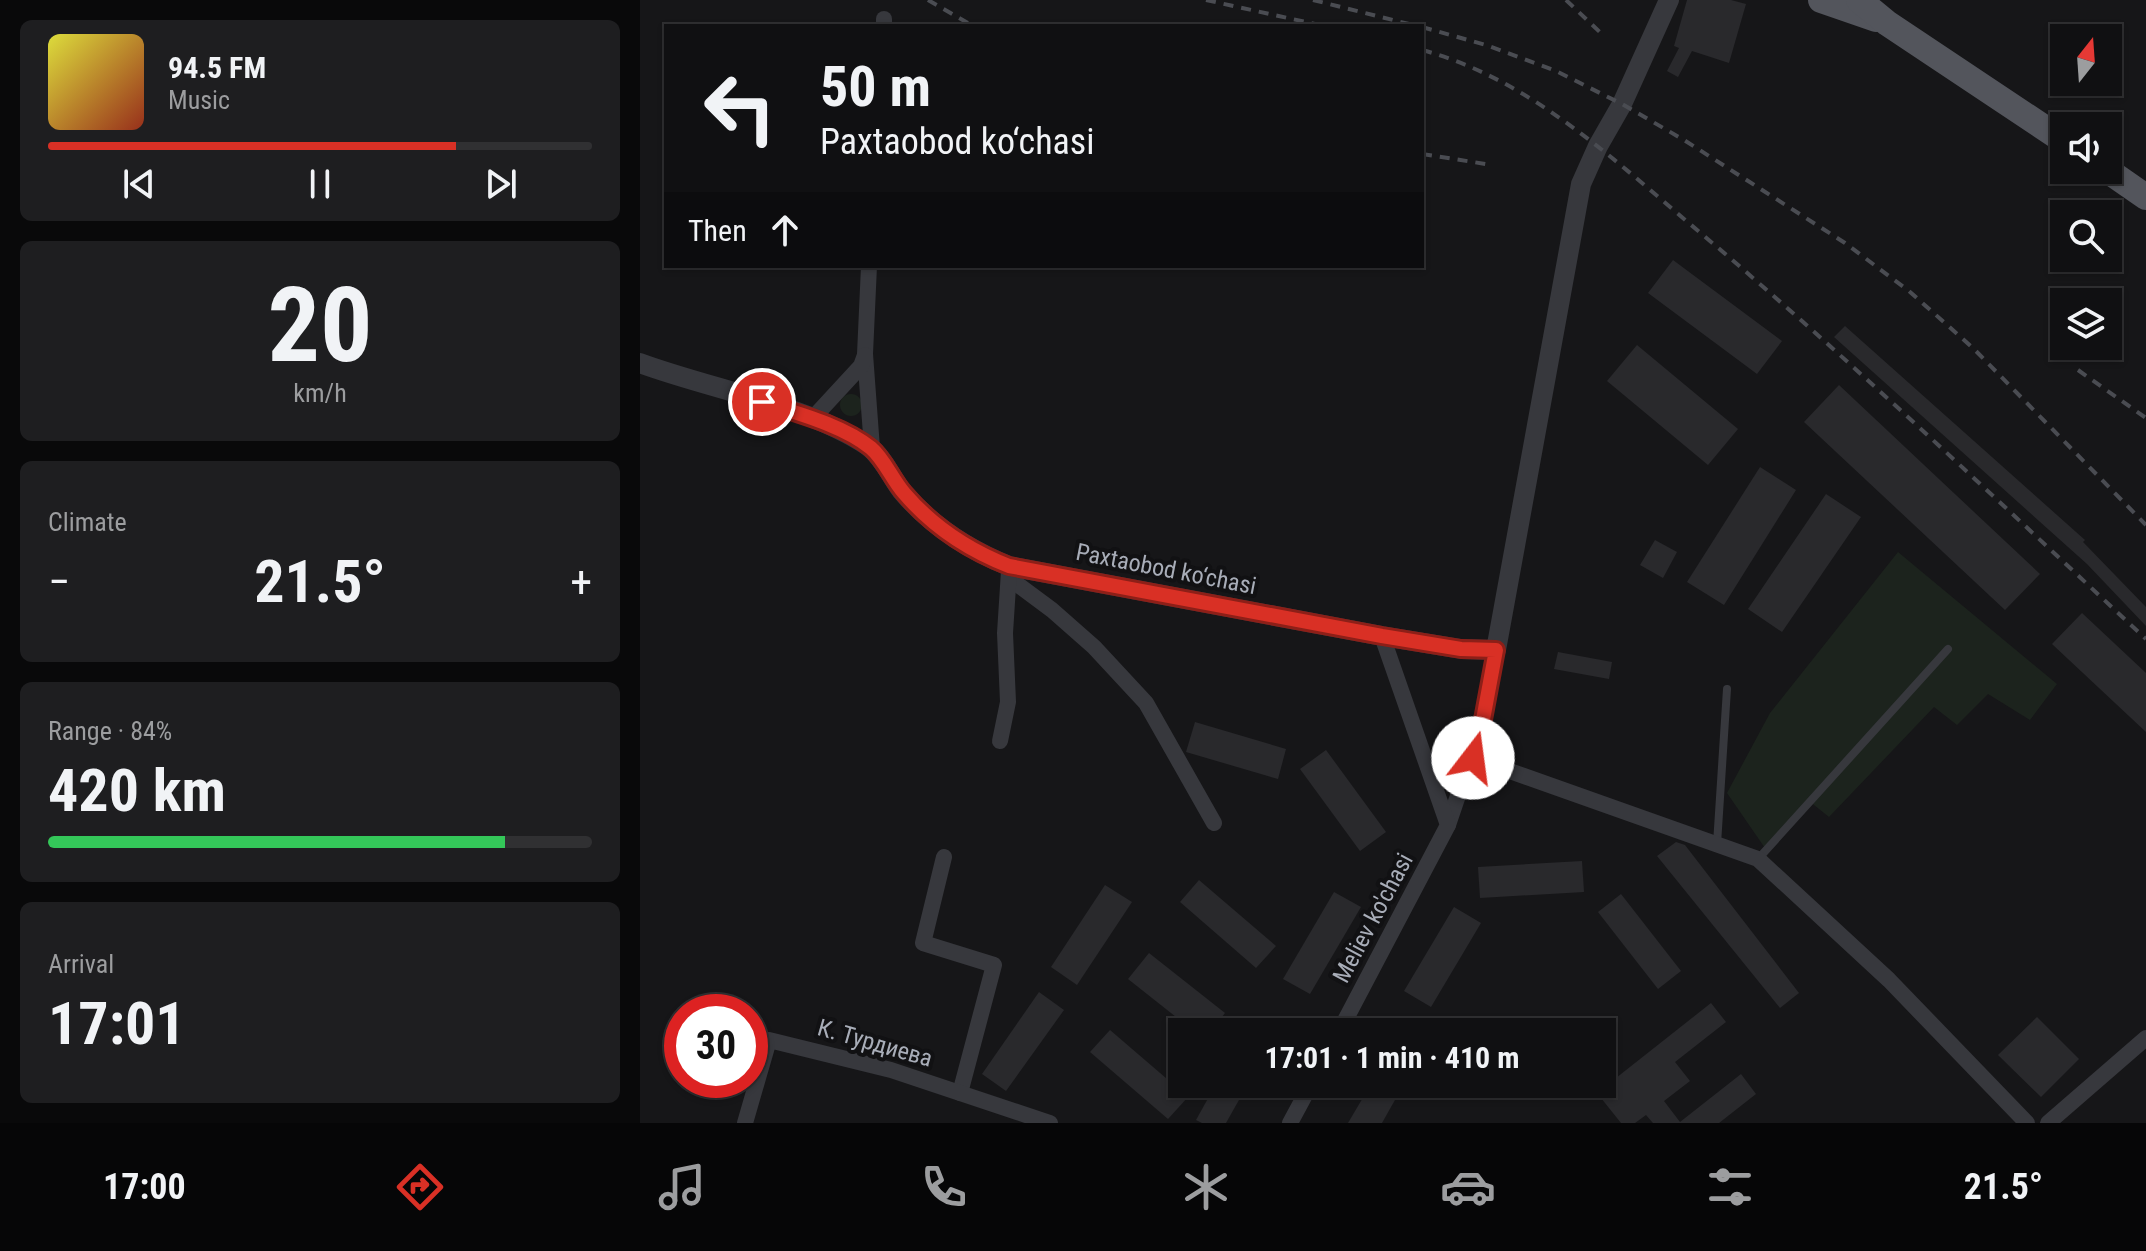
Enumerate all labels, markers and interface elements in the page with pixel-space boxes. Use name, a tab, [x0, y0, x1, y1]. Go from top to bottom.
north arrow	[2050, 24, 2122, 96]
map controls	[2050, 24, 2122, 360]
text: 94.5 FM	[168, 50, 266, 85]
text: 50 m	[820, 54, 931, 120]
icon: left	[688, 56, 792, 160]
text: Music	[168, 85, 230, 115]
button: sound	[2050, 112, 2122, 184]
text: Paxtaobod ko‘chasi	[820, 121, 1095, 163]
icon: previous	[117, 162, 161, 206]
icon: pause	[298, 162, 342, 206]
icon: next	[479, 162, 523, 206]
button: search	[2050, 200, 2122, 272]
icon: ahead	[763, 208, 807, 252]
text: Then	[688, 213, 747, 248]
text: 20	[267, 265, 373, 386]
button: layers	[2050, 288, 2122, 360]
pin	[728, 368, 796, 436]
text: km/h	[293, 378, 347, 408]
icon: arrive	[740, 380, 784, 424]
text: Climate	[48, 507, 127, 537]
street label: Paxtaobod ko‘chasi	[1073, 538, 1259, 600]
text: 21.5°	[254, 546, 386, 617]
text: −	[48, 556, 70, 608]
text: +	[570, 556, 592, 608]
text: Range · 84%	[48, 716, 172, 746]
position arrow	[1431, 716, 1515, 800]
text: 420 km	[48, 755, 226, 826]
street label: Meliev ko'chasi	[1327, 848, 1419, 988]
text: Arrival	[48, 949, 114, 979]
text: 17:01	[48, 988, 186, 1059]
speed limit sign: 30	[664, 994, 768, 1098]
street label: К. Турдиева	[814, 1013, 936, 1073]
text: 17:01 · 1 min · 410 m	[1265, 1040, 1519, 1075]
icon: directions	[392, 1159, 448, 1215]
icon: music	[654, 1159, 710, 1215]
icon: phone	[916, 1159, 972, 1215]
icon: climate	[1178, 1159, 1234, 1215]
icon: car	[1440, 1159, 1496, 1215]
icon: filters	[1702, 1159, 1758, 1215]
text: 17:00	[103, 1166, 186, 1208]
text: 21.5°	[1964, 1166, 2043, 1208]

